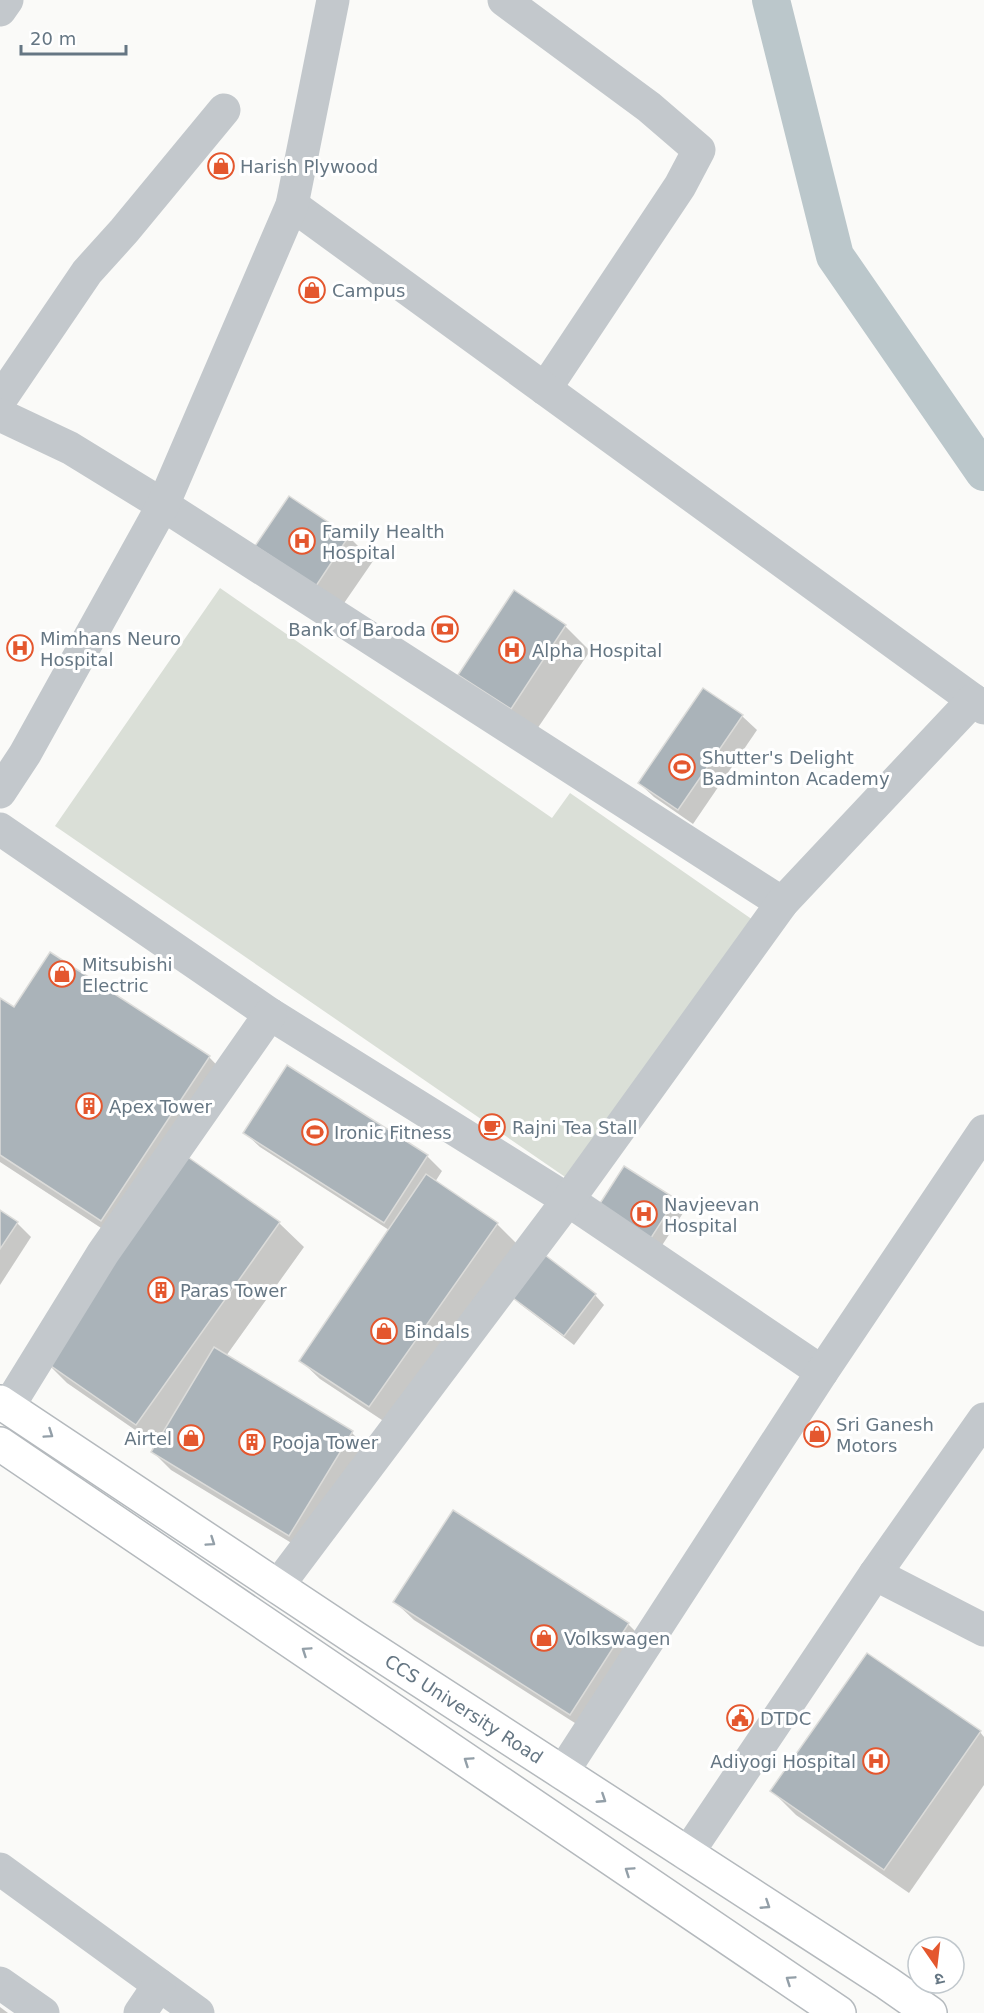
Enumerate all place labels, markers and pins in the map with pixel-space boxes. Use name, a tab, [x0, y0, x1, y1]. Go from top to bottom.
shop icon: Harish Plywood	[206, 151, 236, 181]
place label: Harish Plywood	[240, 156, 378, 177]
shop icon: Campus	[297, 275, 327, 305]
place label: Campus	[332, 280, 405, 301]
place label: Family Health Hospital	[322, 521, 445, 563]
hospital icon: Family Health Hospital	[287, 526, 317, 556]
bank icon: Bank of Baroda	[430, 614, 460, 644]
place label: Bank of Baroda	[288, 619, 426, 640]
place label: Mimhans Neuro Hospital	[40, 628, 181, 670]
hospital icon: Mimhans Neuro Hospital	[5, 633, 35, 663]
hospital icon: Alpha Hospital	[497, 635, 527, 665]
place label: Alpha Hospital	[532, 640, 662, 661]
place label: Shutter's Delight Badminton Academy	[702, 747, 890, 789]
sports icon: Shutter's Delight Badminton Academy	[667, 752, 697, 782]
place label: Mitsubishi Electric	[82, 954, 173, 996]
shop icon: Mitsubishi Electric	[47, 959, 77, 989]
building icon: Apex Tower	[74, 1091, 104, 1121]
place label: Apex Tower	[109, 1096, 213, 1117]
cafe icon: Rajni Tea Stall	[477, 1112, 507, 1142]
sports icon: Ironic Fitness	[300, 1117, 330, 1147]
place label: Rajni Tea Stall	[512, 1117, 638, 1138]
place label: Ironic Fitness	[334, 1122, 452, 1143]
place label: Navjeevan Hospital	[664, 1194, 759, 1236]
hospital icon: Navjeevan Hospital	[629, 1199, 659, 1229]
building icon: Paras Tower	[146, 1275, 176, 1305]
place label: Paras Tower	[180, 1280, 287, 1301]
shop icon: Bindals	[369, 1316, 399, 1346]
place label: Bindals	[404, 1321, 470, 1342]
place label: Sri Ganesh Motors	[836, 1414, 934, 1456]
shop icon: Sri Ganesh Motors	[802, 1419, 832, 1449]
shop icon: Airtel	[176, 1423, 206, 1453]
building icon: Pooja Tower	[237, 1427, 267, 1457]
place label: Airtel	[124, 1428, 172, 1449]
place label: Pooja Tower	[272, 1432, 379, 1453]
shop icon: Volkswagen	[529, 1623, 559, 1653]
place label: Volkswagen	[564, 1628, 670, 1649]
public building icon: DTDC	[725, 1703, 755, 1733]
place label: DTDC	[760, 1708, 811, 1729]
hospital icon: Adiyogi Hospital	[861, 1746, 891, 1776]
place label: Adiyogi Hospital	[710, 1751, 856, 1772]

